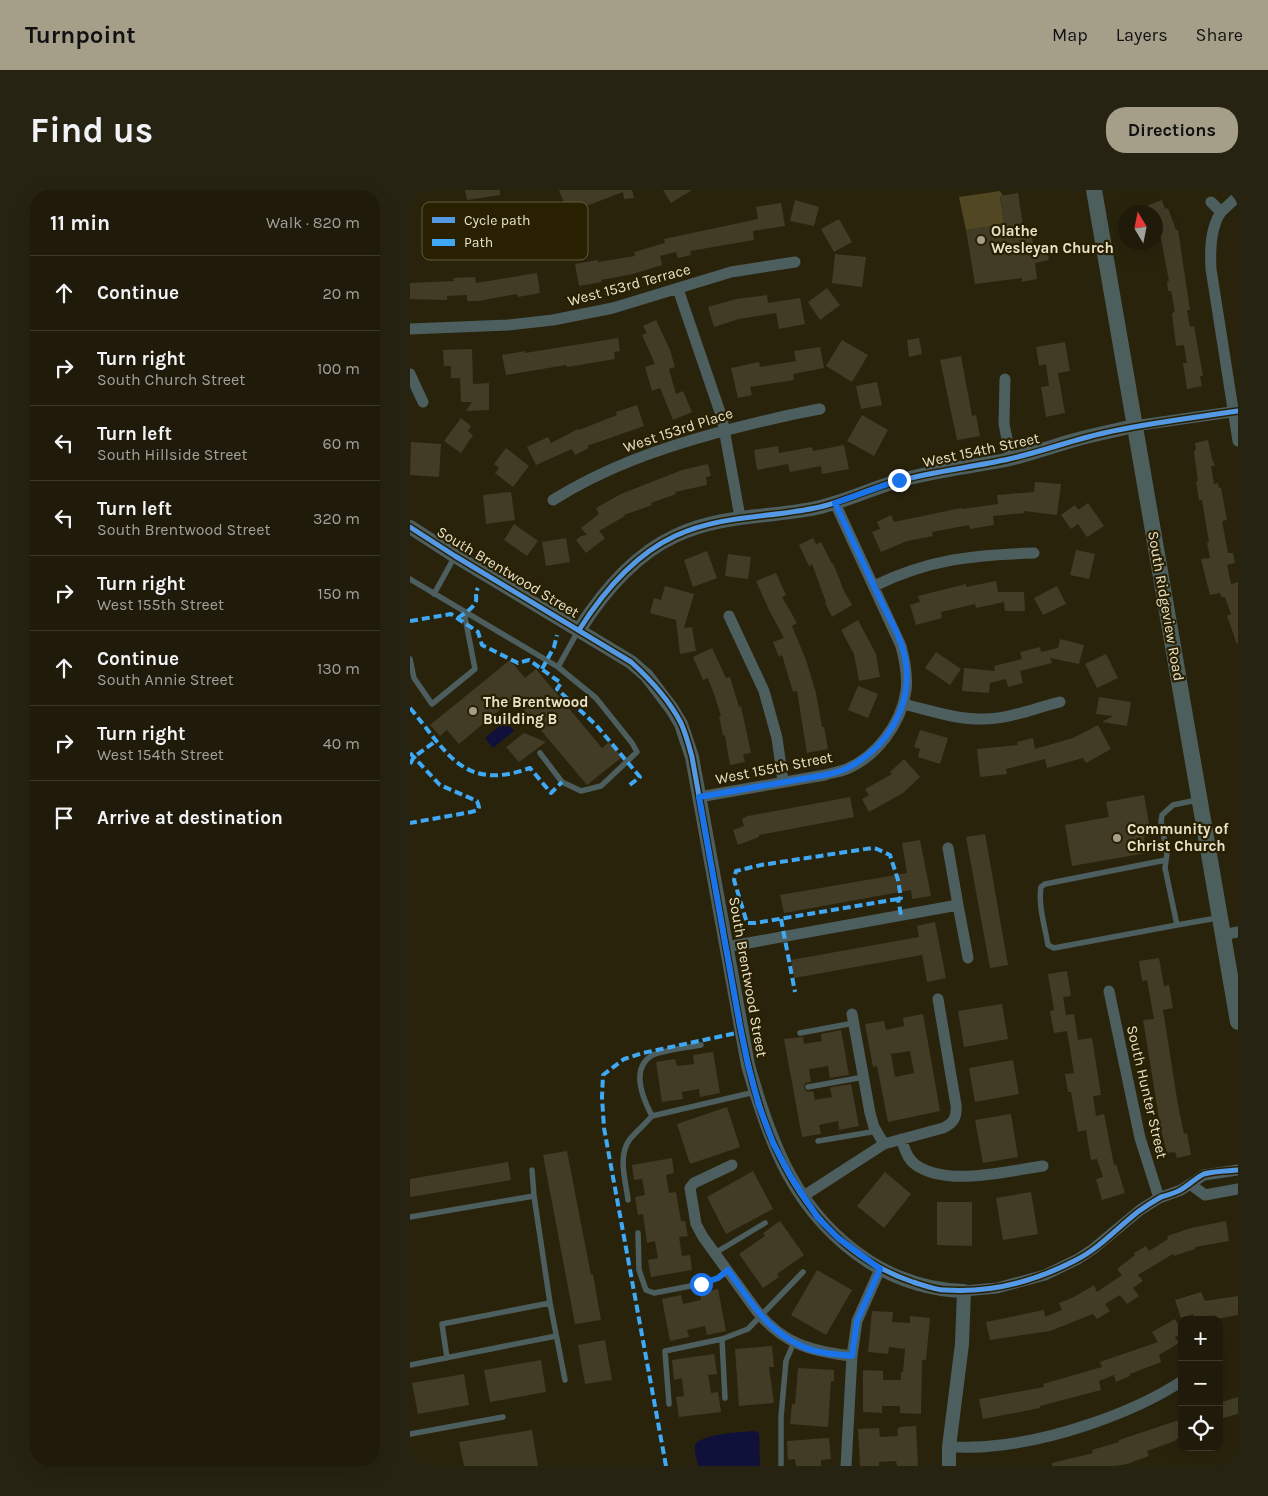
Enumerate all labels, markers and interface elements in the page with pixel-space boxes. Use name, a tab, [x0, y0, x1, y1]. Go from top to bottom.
text: Turnpoint	[25, 21, 136, 49]
text: Map	[1052, 24, 1088, 46]
text: Layers	[1116, 24, 1168, 46]
text: Share	[1196, 24, 1243, 46]
button: Directions	[1106, 107, 1238, 153]
text: Find us	[30, 110, 153, 151]
legend	[422, 202, 588, 260]
north arrow	[1118, 205, 1163, 250]
text: 11 min	[50, 211, 110, 235]
text: Cycle path	[464, 212, 530, 229]
text: Walk · 820 m	[266, 213, 360, 232]
place label: Olathe Wesleyan Church	[991, 222, 1114, 257]
text: Path	[464, 234, 493, 251]
marker: Olathe Wesleyan Church	[975, 234, 987, 246]
street label: West 153rd Terrace	[566, 260, 692, 310]
icon: ahead	[50, 279, 78, 307]
text: Continue	[97, 282, 179, 304]
text: 20 m	[322, 284, 360, 303]
text: Turn right	[97, 348, 186, 370]
icon: right	[50, 354, 78, 382]
text: 100 m	[317, 359, 360, 378]
text: South Church Street	[97, 370, 245, 389]
street label: West 153rd Place	[621, 404, 735, 456]
text: Turn left	[97, 423, 172, 445]
icon: left	[50, 429, 78, 457]
street label: West 154th Street	[921, 429, 1041, 471]
text: 60 m	[323, 434, 360, 453]
text: South Hillside Street	[97, 445, 248, 464]
route end	[888, 469, 911, 492]
text: Turn left	[97, 498, 172, 520]
icon: left	[50, 504, 78, 532]
text: 320 m	[313, 509, 360, 528]
text: South Brentwood Street	[97, 520, 270, 539]
street label: South Brentwood Street	[434, 522, 583, 622]
street label: South Ridgeview Road	[1144, 530, 1188, 682]
text: Turn right	[97, 573, 186, 595]
icon: right	[50, 579, 78, 607]
text: 150 m	[317, 584, 360, 603]
text: West 155th Street	[97, 595, 224, 614]
text: Continue	[97, 648, 179, 670]
icon: ahead	[50, 654, 78, 682]
text: 130 m	[317, 659, 360, 678]
text: South Annie Street	[97, 670, 234, 689]
place label: The Brentwood Building B	[483, 693, 588, 728]
marker: The Brentwood Building B	[467, 705, 479, 717]
text: Turn right	[97, 723, 186, 745]
icon: right	[50, 729, 78, 757]
text: 40 m	[323, 734, 360, 753]
text: West 154th Street	[97, 745, 224, 764]
street label: West 155th Street	[714, 748, 834, 788]
icon: arrive	[50, 804, 78, 832]
text: Arrive at destination	[97, 807, 283, 829]
place label: Community of Christ Church	[1127, 820, 1229, 855]
marker: Community of Christ Church	[1111, 832, 1123, 844]
street label: South Brentwood Street	[725, 895, 771, 1059]
street label: South Hunter Street	[1123, 1024, 1171, 1161]
route start	[690, 1273, 713, 1296]
map controls	[1178, 1316, 1223, 1451]
button: +	[1178, 1316, 1223, 1361]
button: −	[1178, 1361, 1223, 1406]
button: locate	[1178, 1406, 1223, 1451]

